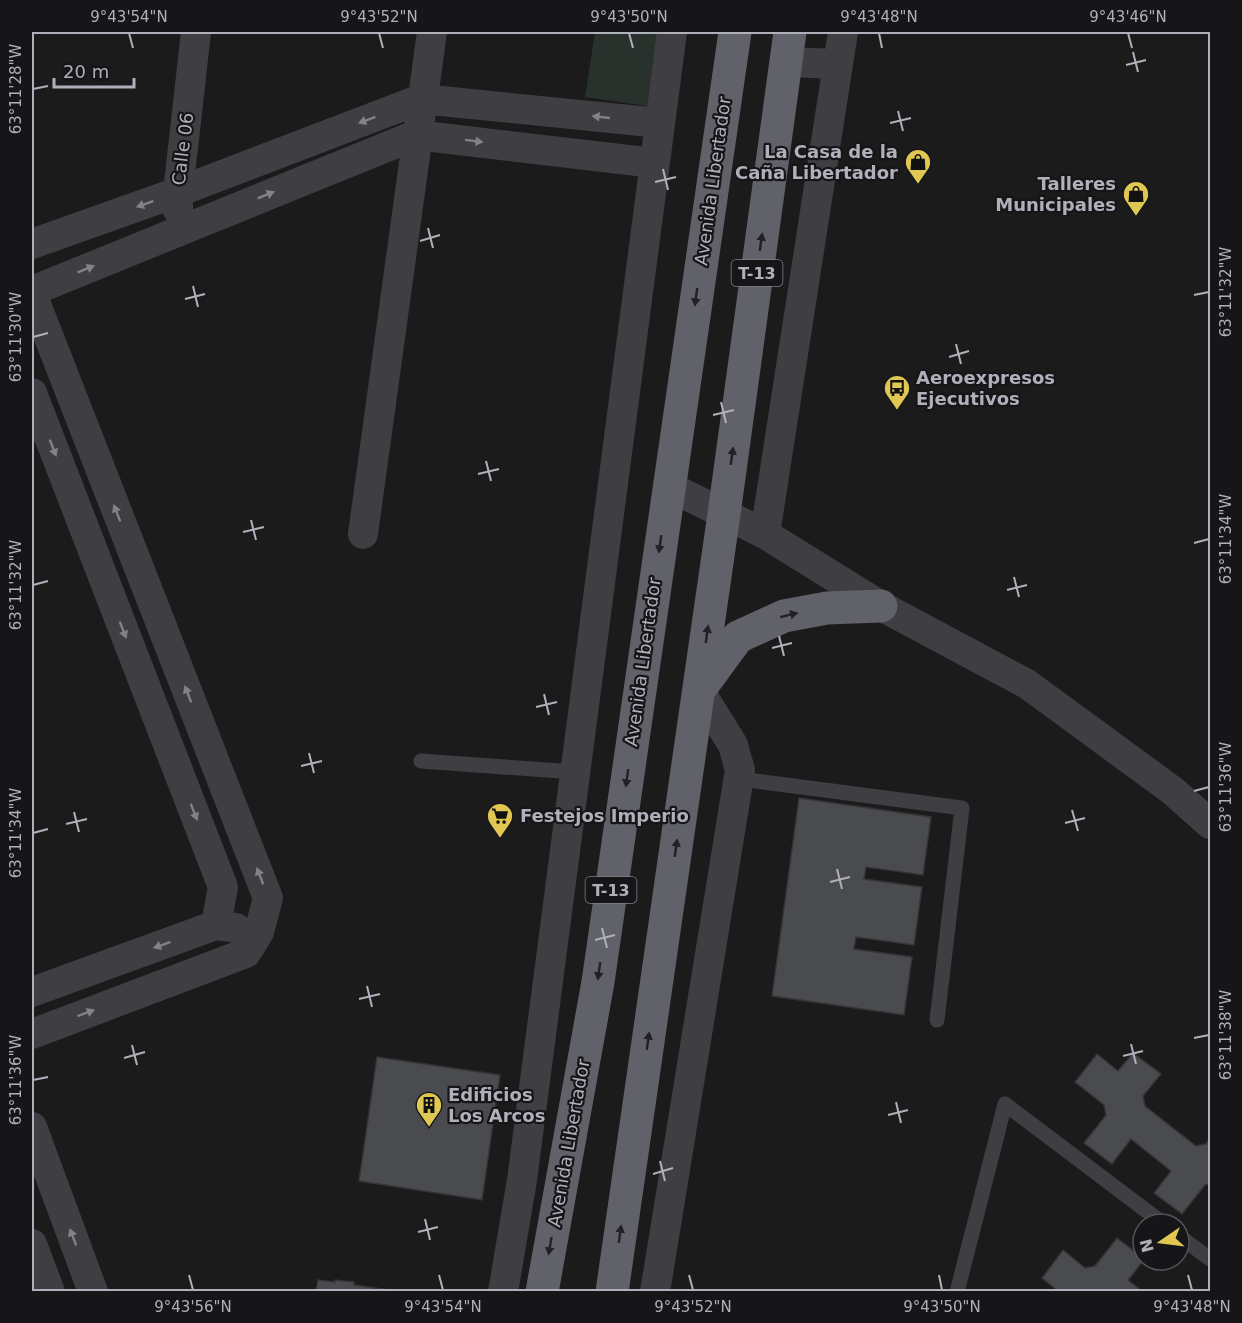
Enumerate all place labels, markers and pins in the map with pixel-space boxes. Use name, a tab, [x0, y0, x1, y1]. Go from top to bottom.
place label: La Casa de la Caña Libertador	[735, 141, 898, 183]
shop icon: La Casa de la Caña Libertador	[903, 147, 933, 185]
place label: Talleres Municipales	[995, 173, 1116, 215]
shop icon: Talleres Municipales	[1121, 179, 1151, 217]
place label: Aeroexpresos Ejecutivos	[916, 367, 1055, 409]
bus stop icon: Aeroexpresos Ejecutivos	[882, 373, 912, 411]
supermarket icon: Festejos Imperio	[485, 801, 515, 839]
place label: Festejos Imperio	[520, 805, 689, 826]
place label: Edificios Los Arcos	[448, 1084, 545, 1126]
building icon: Edificios Los Arcos	[414, 1090, 444, 1128]

